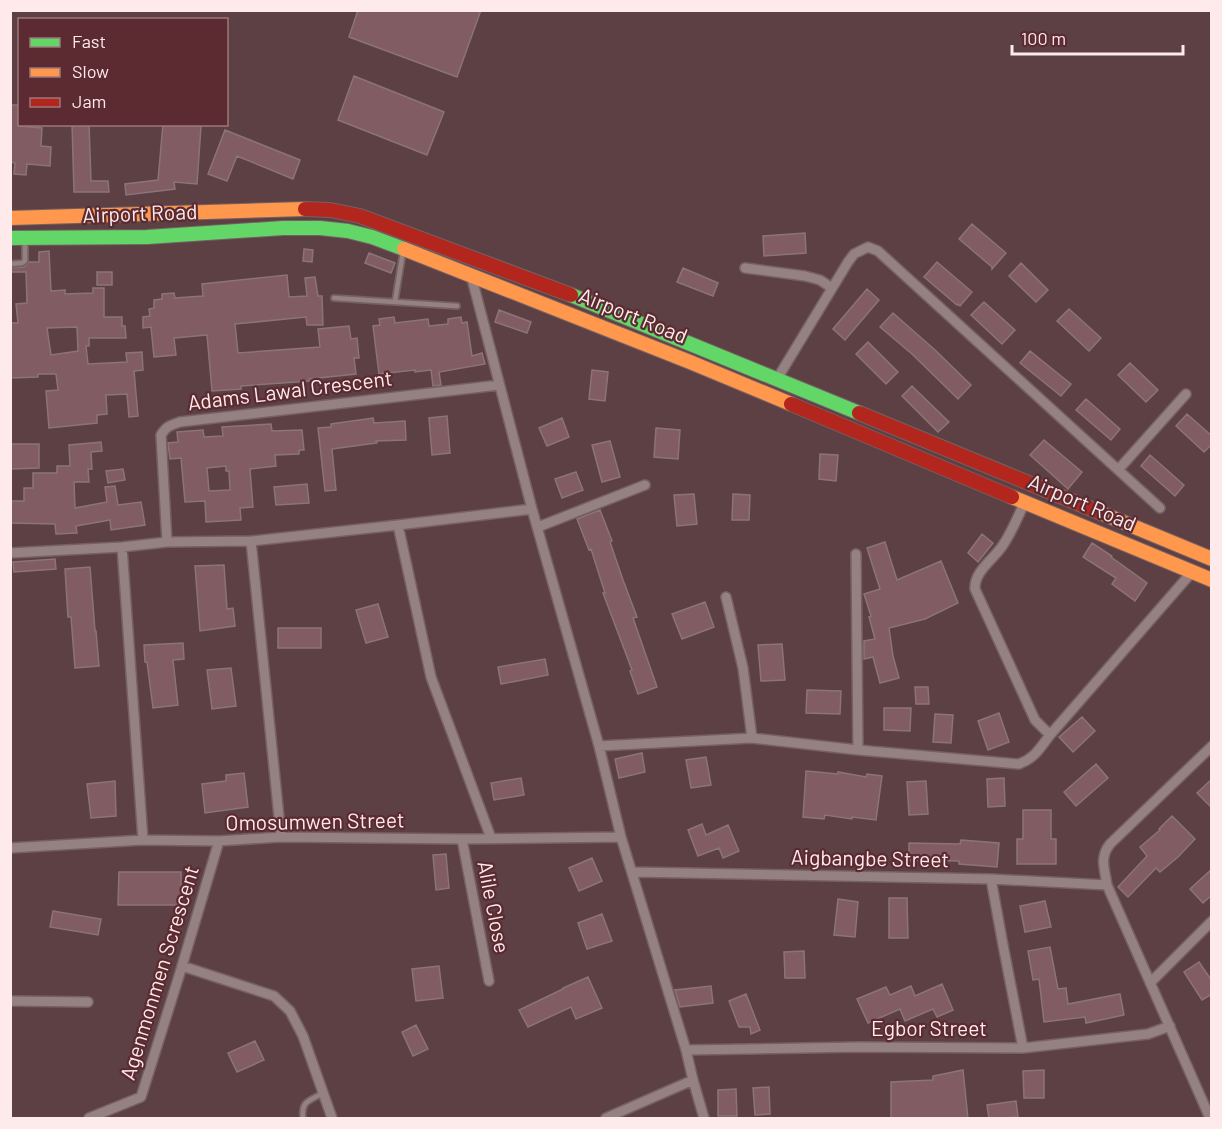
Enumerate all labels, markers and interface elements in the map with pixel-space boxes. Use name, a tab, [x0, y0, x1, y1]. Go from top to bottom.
legend	[18, 18, 228, 126]
scale bar	[1012, 18, 1183, 56]
text: 100 m	[1021, 27, 1066, 49]
text: Fast	[72, 30, 106, 52]
text: Slow	[72, 60, 109, 82]
text: Jam	[72, 90, 106, 112]
street label: Airport Road	[82, 198, 198, 227]
street label: Airport Road	[576, 282, 691, 348]
street label: Adams Lawal Crescent	[186, 365, 394, 414]
street label: Airport Road	[1025, 468, 1140, 536]
street label: Omosumwen Street	[225, 806, 405, 835]
street label: Aigbangbe Street	[791, 844, 949, 871]
street label: Alile Close	[473, 858, 516, 955]
street label: Agenmonmen Screscent	[114, 862, 203, 1083]
street label: Egbor Street	[871, 1015, 987, 1040]

